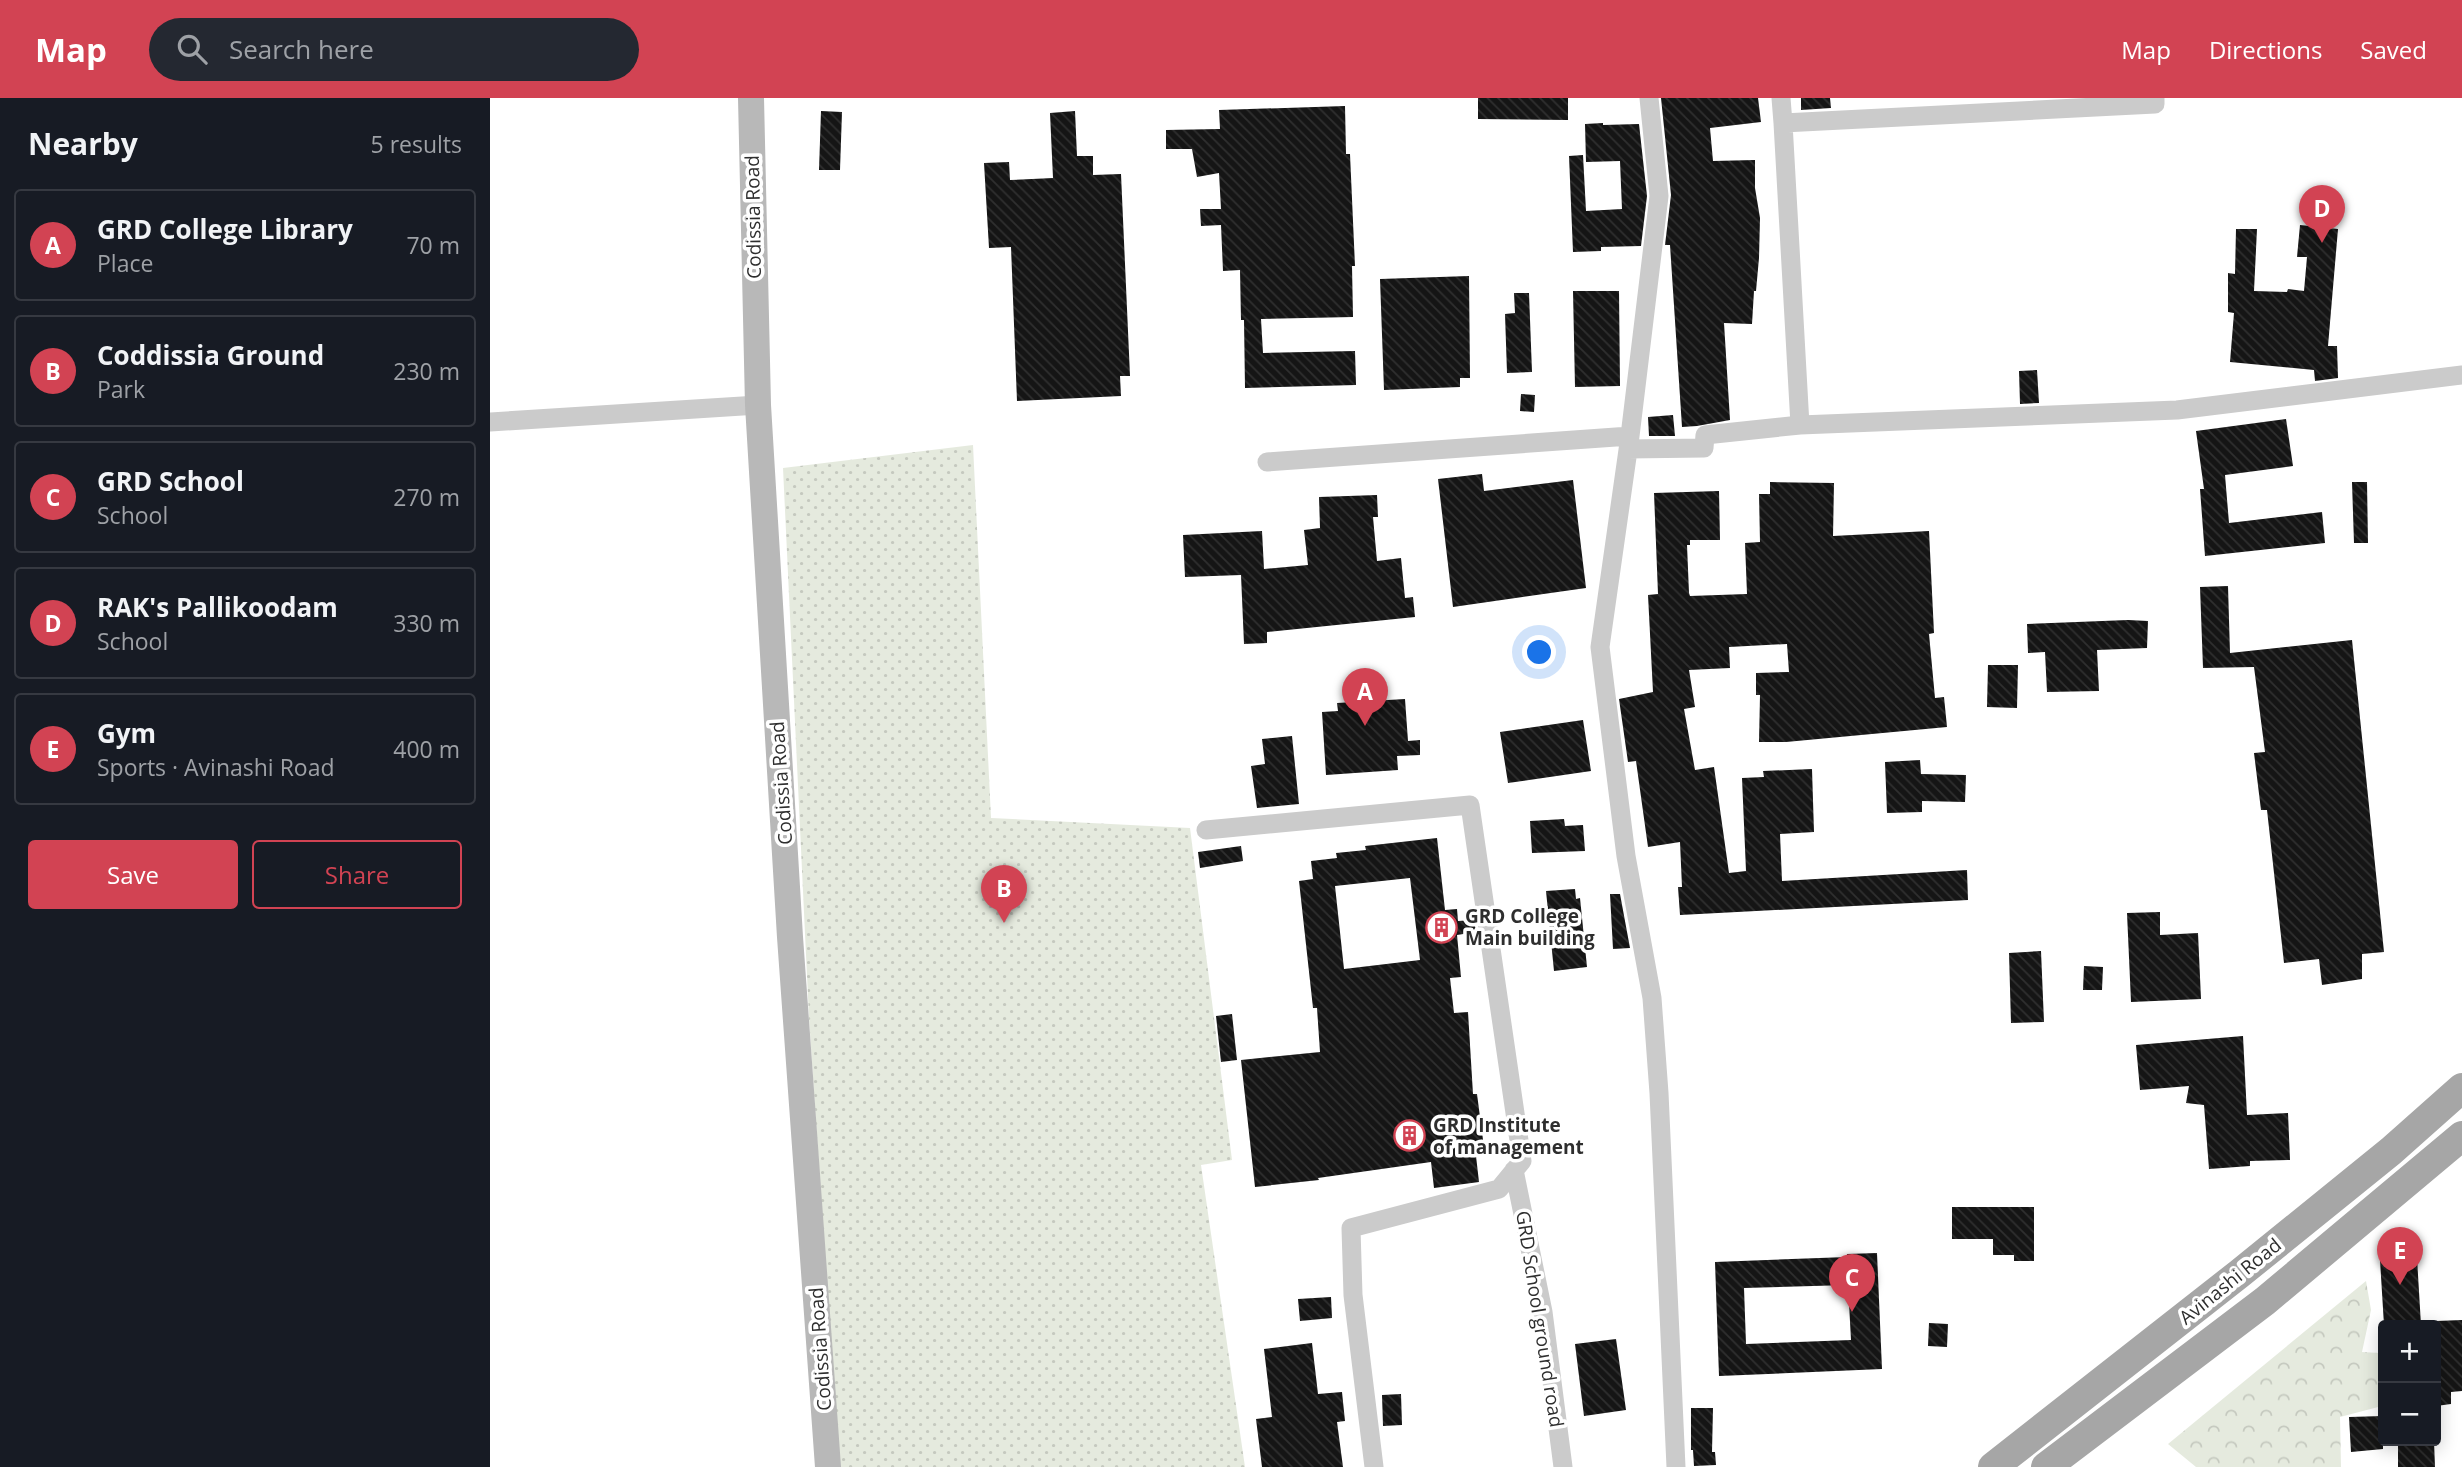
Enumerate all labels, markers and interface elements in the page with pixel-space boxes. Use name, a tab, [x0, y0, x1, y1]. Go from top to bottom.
search box	[149, 18, 639, 81]
text: Map	[35, 27, 107, 72]
icon: search	[173, 30, 211, 68]
text: Search here	[229, 31, 374, 67]
text: Map	[2121, 33, 2171, 66]
text: Directions	[2209, 33, 2322, 66]
text: Saved	[2360, 33, 2427, 66]
text: Nearby	[28, 123, 138, 164]
text: 5 results	[371, 128, 462, 160]
street label: Codissia Road	[739, 155, 767, 279]
pin: D	[2299, 185, 2345, 243]
text: GRD College Library	[97, 211, 353, 247]
text: A	[45, 229, 61, 261]
text: 70 m	[406, 229, 460, 261]
text: Place	[97, 247, 153, 279]
text: Coddissia Ground	[97, 337, 324, 373]
text: B	[45, 355, 61, 387]
text: 230 m	[393, 355, 460, 387]
text: Park	[97, 373, 145, 405]
text: GRD School	[97, 463, 244, 499]
text: C	[46, 481, 60, 513]
text: 270 m	[393, 481, 460, 513]
text: School	[97, 499, 168, 531]
text: RAK's Pallikoodam	[97, 589, 338, 625]
text: D	[44, 607, 62, 639]
text: 330 m	[393, 607, 460, 639]
text: School	[97, 625, 168, 657]
your location	[1522, 635, 1556, 669]
pin: A	[1342, 668, 1388, 726]
text: Gym	[97, 715, 156, 751]
street label: Codissia Road	[764, 720, 798, 846]
text: E	[47, 733, 59, 765]
text: 400 m	[393, 733, 460, 765]
text: Sports · Avinashi Road	[97, 751, 335, 783]
button: Save	[28, 840, 238, 909]
button: Share	[252, 840, 462, 909]
pin: B	[981, 865, 1027, 923]
place label: GRD College Main building	[1465, 903, 1595, 951]
building icon: GRD College Main building	[1425, 910, 1459, 944]
place label: GRD Institute of management	[1433, 1112, 1584, 1160]
building icon: GRD Institute of management	[1393, 1119, 1427, 1153]
street label: GRD School ground road	[1510, 1209, 1570, 1429]
pin: E	[2377, 1227, 2423, 1285]
street label: Avinashi Road	[2174, 1232, 2286, 1330]
pin: C	[1829, 1254, 1875, 1312]
street label: Codissia Road	[803, 1286, 837, 1412]
map controls	[2378, 1320, 2441, 1446]
button: +	[2378, 1320, 2441, 1383]
button: −	[2378, 1383, 2441, 1446]

